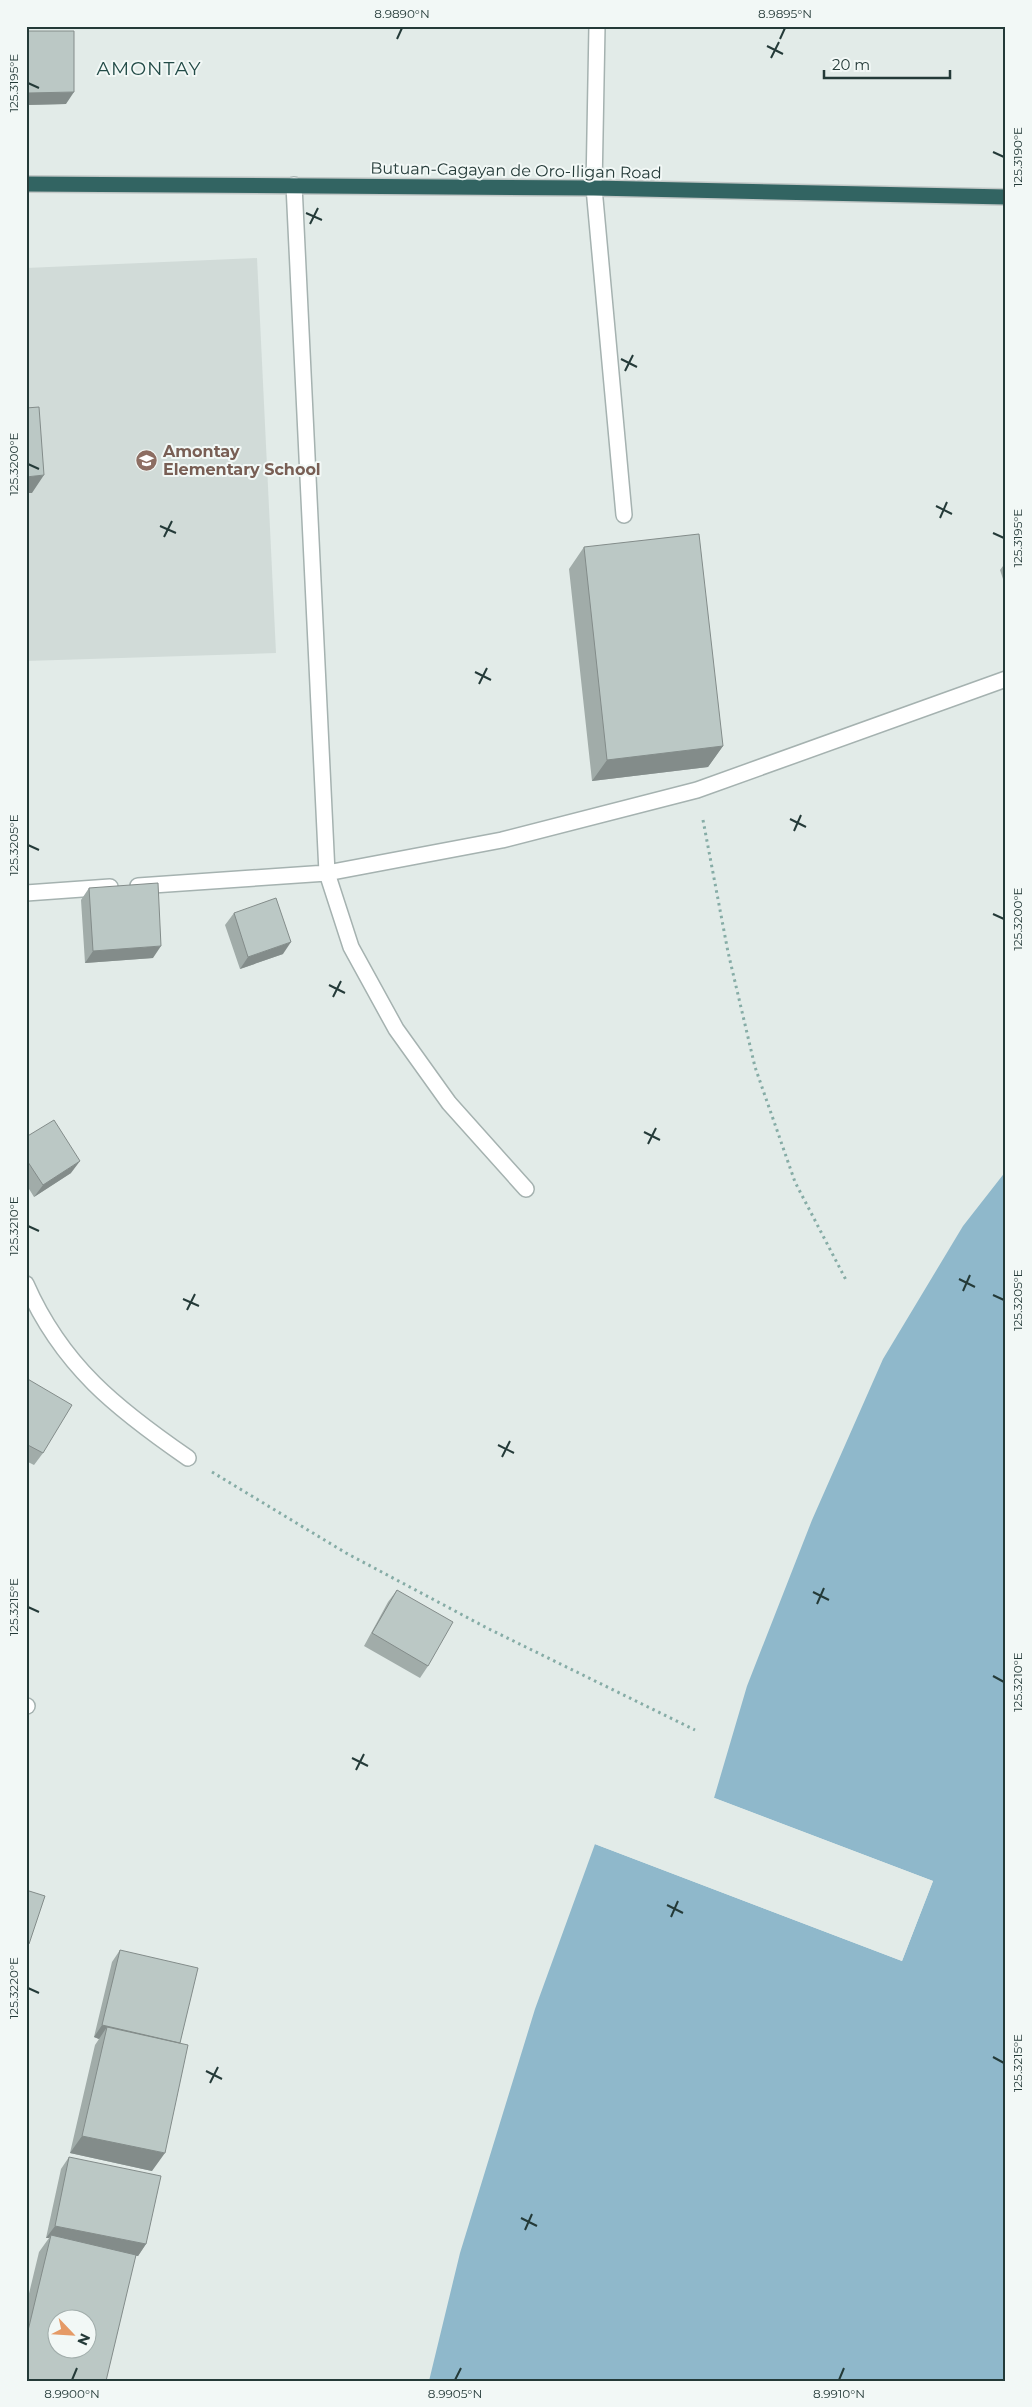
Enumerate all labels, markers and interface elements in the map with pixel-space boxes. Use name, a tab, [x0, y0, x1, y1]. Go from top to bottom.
text: 8.9890°N	[374, 6, 430, 21]
text: 8.9895°N	[758, 6, 812, 21]
scale bar	[824, 48, 951, 80]
text: 125.3195°E	[6, 54, 21, 112]
text: 20 m	[832, 55, 870, 74]
district label: AMONTAY	[96, 57, 202, 80]
text: 125.3190°E	[1010, 127, 1025, 187]
street label: Butuan-Cagayan de Oro-Iligan Road	[370, 158, 662, 183]
text: 125.3200°E	[6, 432, 21, 496]
place label: Amontay Elementary School	[162, 442, 321, 479]
school or university icon: Amontay Elementary School	[135, 448, 159, 472]
text: 125.3195°E	[1010, 509, 1025, 567]
text: 125.3205°E	[6, 814, 21, 876]
text: 125.3200°E	[1010, 887, 1025, 951]
text: 125.3210°E	[6, 1196, 21, 1256]
text: 125.3205°E	[1010, 1269, 1025, 1331]
text: 125.3215°E	[6, 1578, 21, 1636]
text: 125.3210°E	[1010, 1652, 1025, 1712]
text: 125.3220°E	[6, 1957, 21, 2019]
text: 125.3215°E	[1010, 2034, 1025, 2092]
north arrow	[48, 2310, 98, 2360]
text: N	[73, 2331, 94, 2348]
text: 8.9900°N	[44, 2386, 100, 2401]
text: 8.9905°N	[428, 2386, 482, 2401]
text: 8.9910°N	[813, 2386, 865, 2401]

